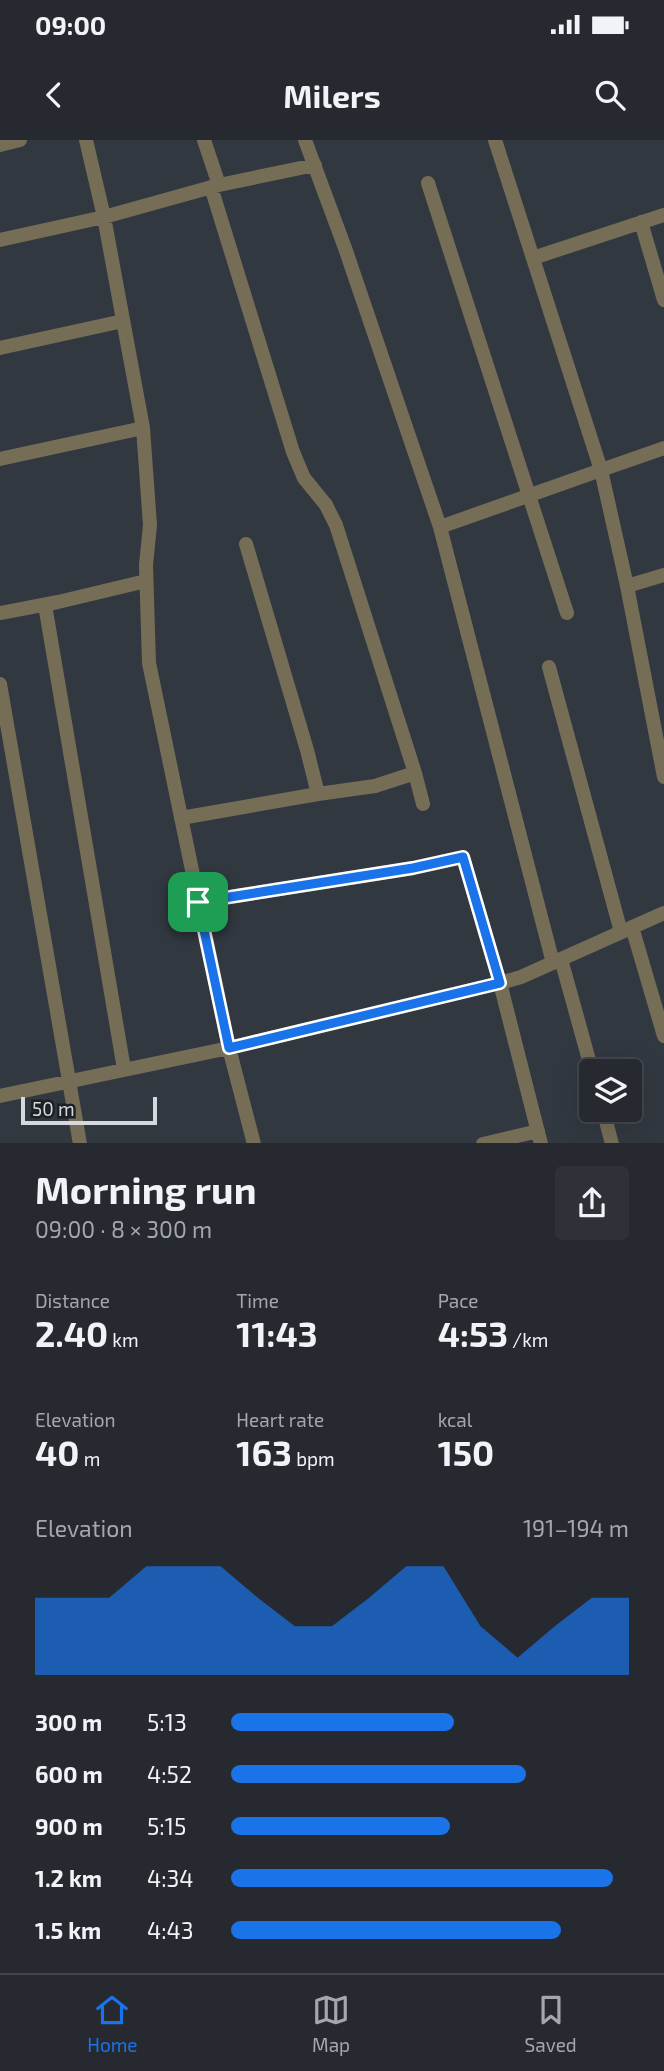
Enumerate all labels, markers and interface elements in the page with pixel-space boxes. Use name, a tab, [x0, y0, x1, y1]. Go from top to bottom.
text: 09:00	[35, 9, 106, 40]
icon: back	[35, 76, 73, 114]
text: Milers	[283, 76, 381, 114]
icon: search	[591, 76, 629, 114]
pin	[168, 872, 228, 932]
icon: arrive	[179, 883, 217, 921]
map controls	[579, 1059, 642, 1122]
button: layers	[579, 1059, 642, 1122]
scale bar	[21, 1094, 158, 1126]
text: 50 m	[32, 1097, 75, 1120]
text: Morning run	[35, 1166, 256, 1212]
button: share	[555, 1166, 629, 1240]
text: 09:00 · 8 × 300 m	[35, 1215, 212, 1243]
text: Distance	[35, 1289, 110, 1312]
text: Time	[236, 1289, 279, 1312]
text: Pace	[438, 1289, 479, 1312]
text: 2.40	[35, 1312, 108, 1354]
text: 11:43	[236, 1312, 318, 1354]
text: 4:53	[438, 1312, 508, 1354]
text: km	[108, 1328, 139, 1351]
text: /km	[508, 1328, 549, 1351]
text: Elevation	[35, 1408, 116, 1431]
text: Heart rate	[236, 1408, 324, 1431]
text: kcal	[438, 1408, 472, 1431]
text: 40	[35, 1431, 79, 1473]
text: 163	[236, 1431, 292, 1473]
text: 150	[438, 1431, 494, 1473]
text: m	[79, 1447, 100, 1470]
text: bpm	[292, 1447, 335, 1470]
text: Elevation	[35, 1514, 133, 1542]
text: 191–194 m	[523, 1514, 629, 1542]
text: 300 m	[35, 1708, 102, 1736]
text: 5:13	[147, 1708, 187, 1736]
text: 600 m	[35, 1760, 103, 1788]
text: 4:52	[147, 1760, 192, 1788]
text: 900 m	[35, 1812, 103, 1840]
text: 5:15	[147, 1812, 186, 1840]
text: 1.2 km	[35, 1864, 102, 1892]
text: 4:34	[147, 1864, 194, 1892]
text: 1.5 km	[35, 1916, 101, 1944]
text: 4:43	[147, 1916, 194, 1944]
tab: Home	[87, 1991, 138, 2056]
tab: Map	[312, 1991, 350, 2056]
tab: Saved	[525, 1991, 577, 2056]

